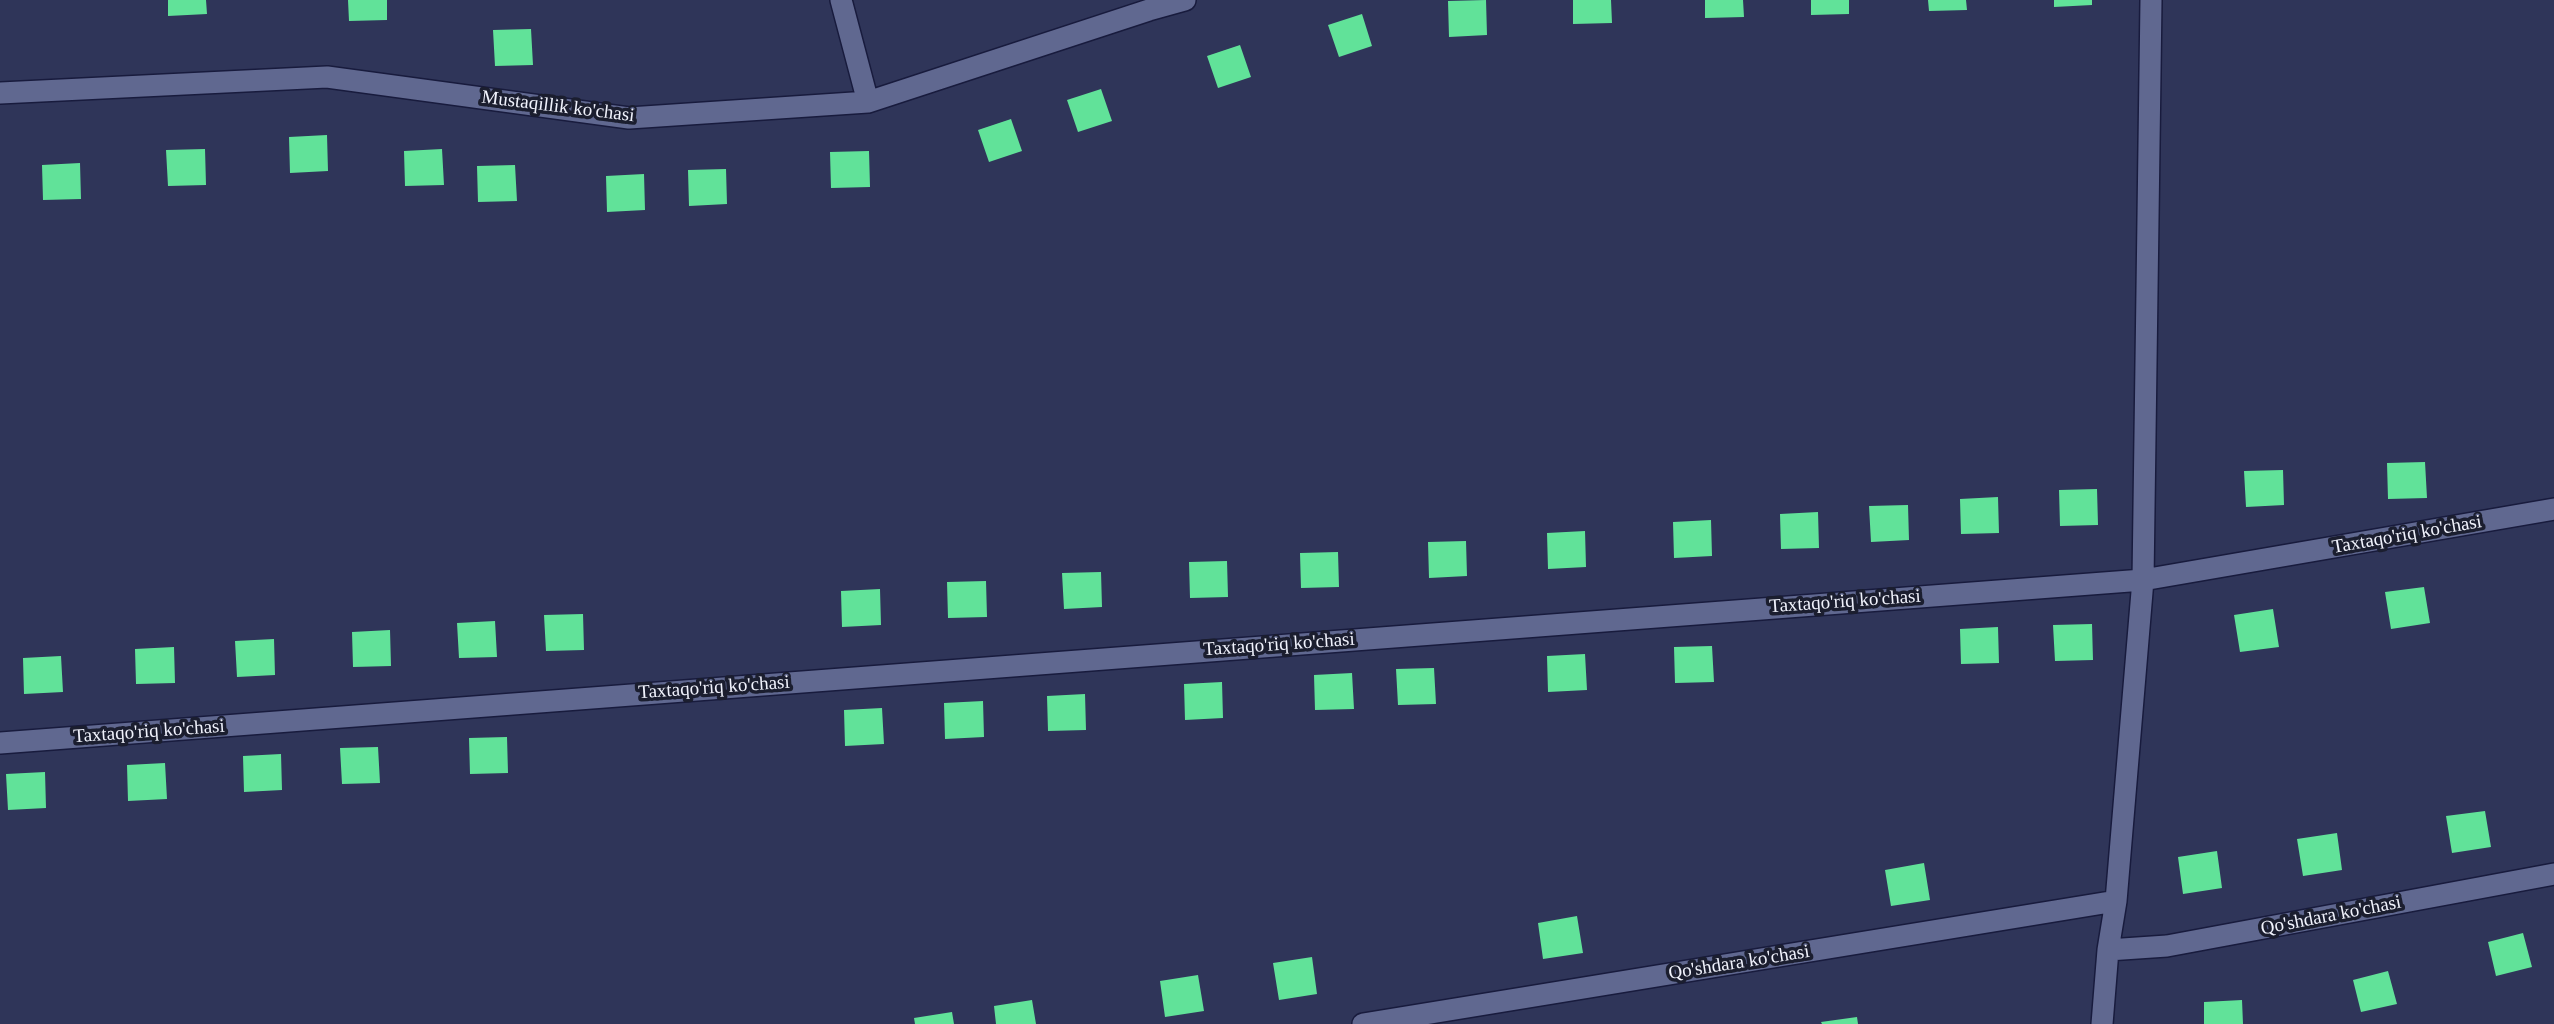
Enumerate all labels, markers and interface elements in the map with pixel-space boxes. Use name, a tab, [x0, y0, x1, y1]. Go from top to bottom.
street label: Mustaqillik ko'chasi	[480, 86, 636, 128]
street label: Taxtaqo'riq ko'chasi	[2330, 511, 2484, 559]
street label: Taxtaqo'riq ko'chasi	[1769, 585, 1921, 619]
street label: Taxtaqo'riq ko'chasi	[1203, 628, 1355, 662]
street label: Taxtaqo'riq ko'chasi	[638, 671, 790, 705]
street label: Taxtaqo'riq ko'chasi	[73, 715, 225, 749]
street label: Qo'shdara ko'chasi	[2259, 891, 2403, 941]
street label: Qo'shdara ko'chasi	[1667, 941, 1811, 985]

